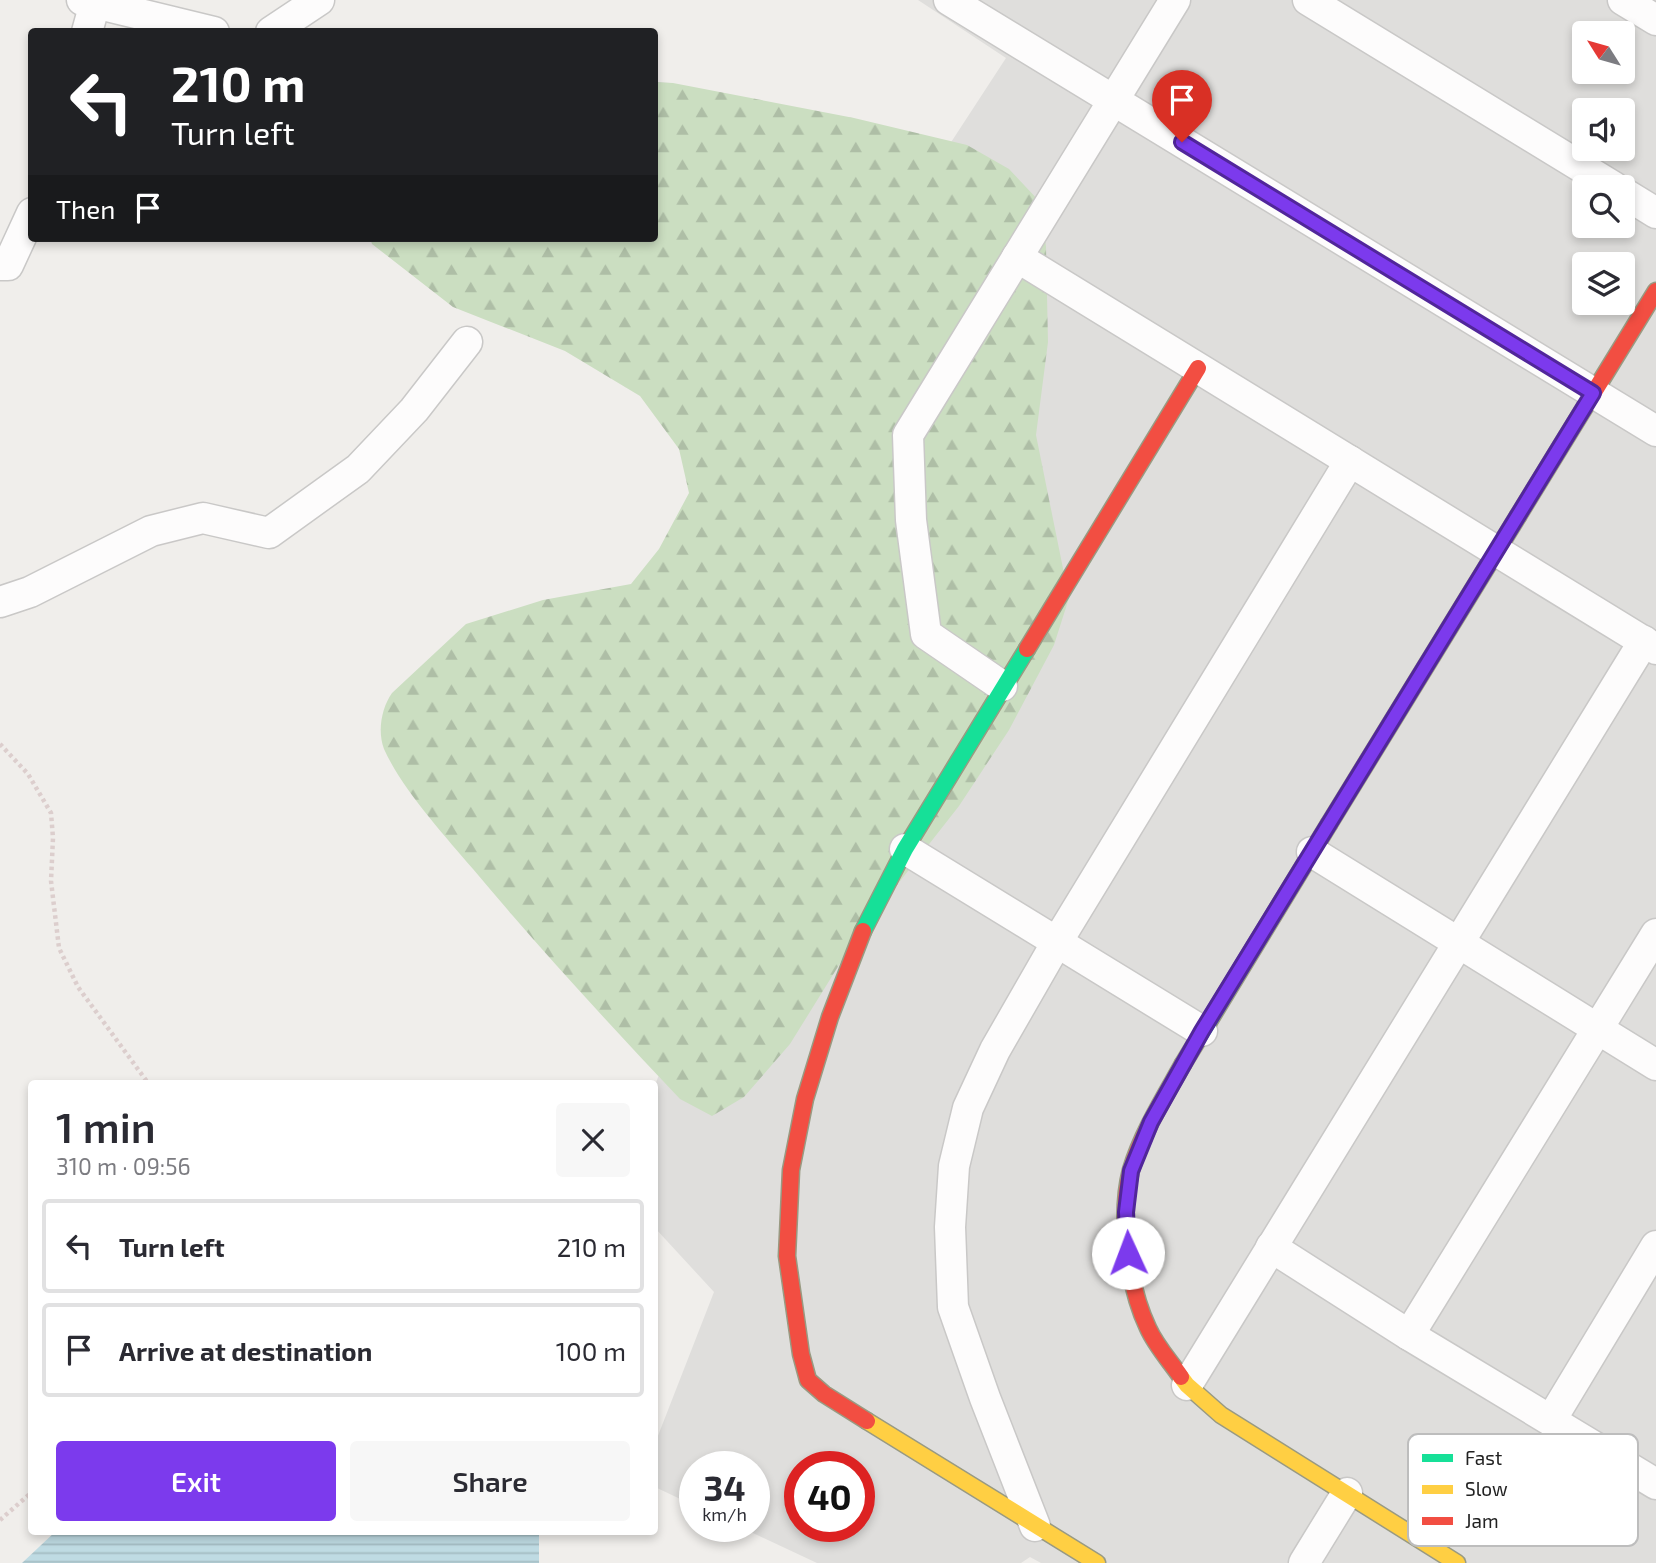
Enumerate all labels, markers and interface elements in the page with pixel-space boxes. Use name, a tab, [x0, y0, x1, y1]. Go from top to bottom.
north arrow	[1572, 21, 1634, 84]
map controls	[1572, 21, 1635, 315]
text: 210 m	[171, 53, 305, 112]
icon: left	[56, 56, 147, 147]
pin	[1152, 70, 1212, 142]
icon: arrive	[1163, 81, 1201, 119]
button: sound	[1572, 98, 1635, 161]
text: Turn left	[171, 113, 295, 151]
button: search	[1572, 175, 1635, 238]
icon: arrive	[129, 189, 167, 227]
text: Then	[56, 193, 115, 224]
button: layers	[1572, 252, 1635, 315]
text: 1 min	[56, 1101, 156, 1151]
button: close	[556, 1103, 630, 1177]
text: 310 m · 09:56	[56, 1152, 191, 1180]
position arrow	[1091, 1216, 1165, 1290]
icon: left	[60, 1227, 98, 1265]
text: Turn left	[119, 1231, 225, 1262]
text: 210 m	[557, 1231, 626, 1262]
icon: arrive	[60, 1331, 98, 1369]
text: Arrive at destination	[119, 1335, 372, 1366]
text: 100 m	[556, 1335, 626, 1366]
legend	[1408, 1434, 1638, 1546]
button: Exit	[56, 1441, 336, 1521]
button: Share	[350, 1441, 630, 1521]
text: Fast	[1465, 1446, 1502, 1469]
speed limit sign: 40	[784, 1451, 875, 1542]
text: 34	[703, 1466, 746, 1508]
text: Slow	[1465, 1477, 1508, 1500]
text: km/h	[702, 1503, 747, 1525]
text: Jam	[1465, 1509, 1499, 1532]

